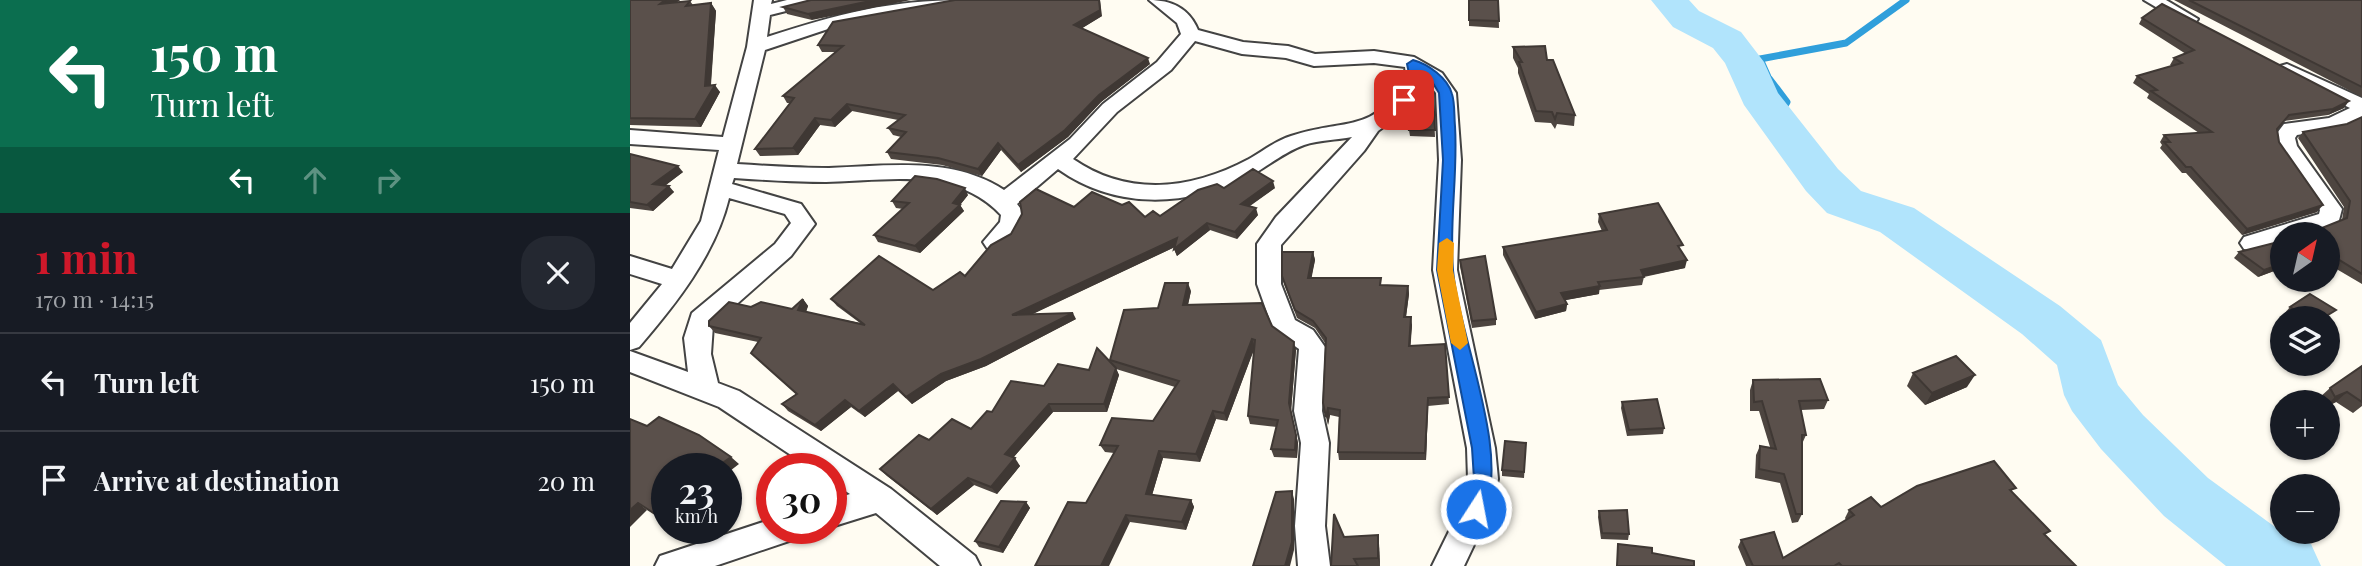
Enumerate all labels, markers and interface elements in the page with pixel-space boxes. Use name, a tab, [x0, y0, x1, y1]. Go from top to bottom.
text: 150 m	[150, 19, 278, 84]
icon: left	[35, 28, 126, 119]
pin	[1374, 70, 1434, 130]
icon: arrive	[1385, 81, 1423, 119]
text: Turn left	[150, 82, 274, 125]
icon: left	[223, 161, 261, 199]
icon: ahead	[296, 161, 334, 199]
icon: right	[369, 161, 407, 199]
north arrow	[2270, 222, 2340, 292]
map controls	[2270, 222, 2340, 544]
text: 1 min	[35, 229, 138, 285]
button: close	[521, 236, 595, 310]
text: 170 m · 14:15	[35, 283, 154, 314]
button: layers	[2270, 306, 2340, 376]
icon: left	[35, 363, 73, 401]
text: Turn left	[94, 365, 199, 400]
text: 150 m	[530, 365, 595, 400]
button: +	[2270, 390, 2340, 460]
speed limit sign: 30	[756, 453, 847, 544]
icon: arrive	[35, 461, 73, 499]
text: Arrive at destination	[94, 463, 340, 498]
text: 20 m	[537, 463, 595, 498]
text: 23	[679, 466, 714, 513]
position arrow	[1439, 472, 1513, 546]
button: −	[2270, 474, 2340, 544]
text: km/h	[675, 504, 718, 528]

